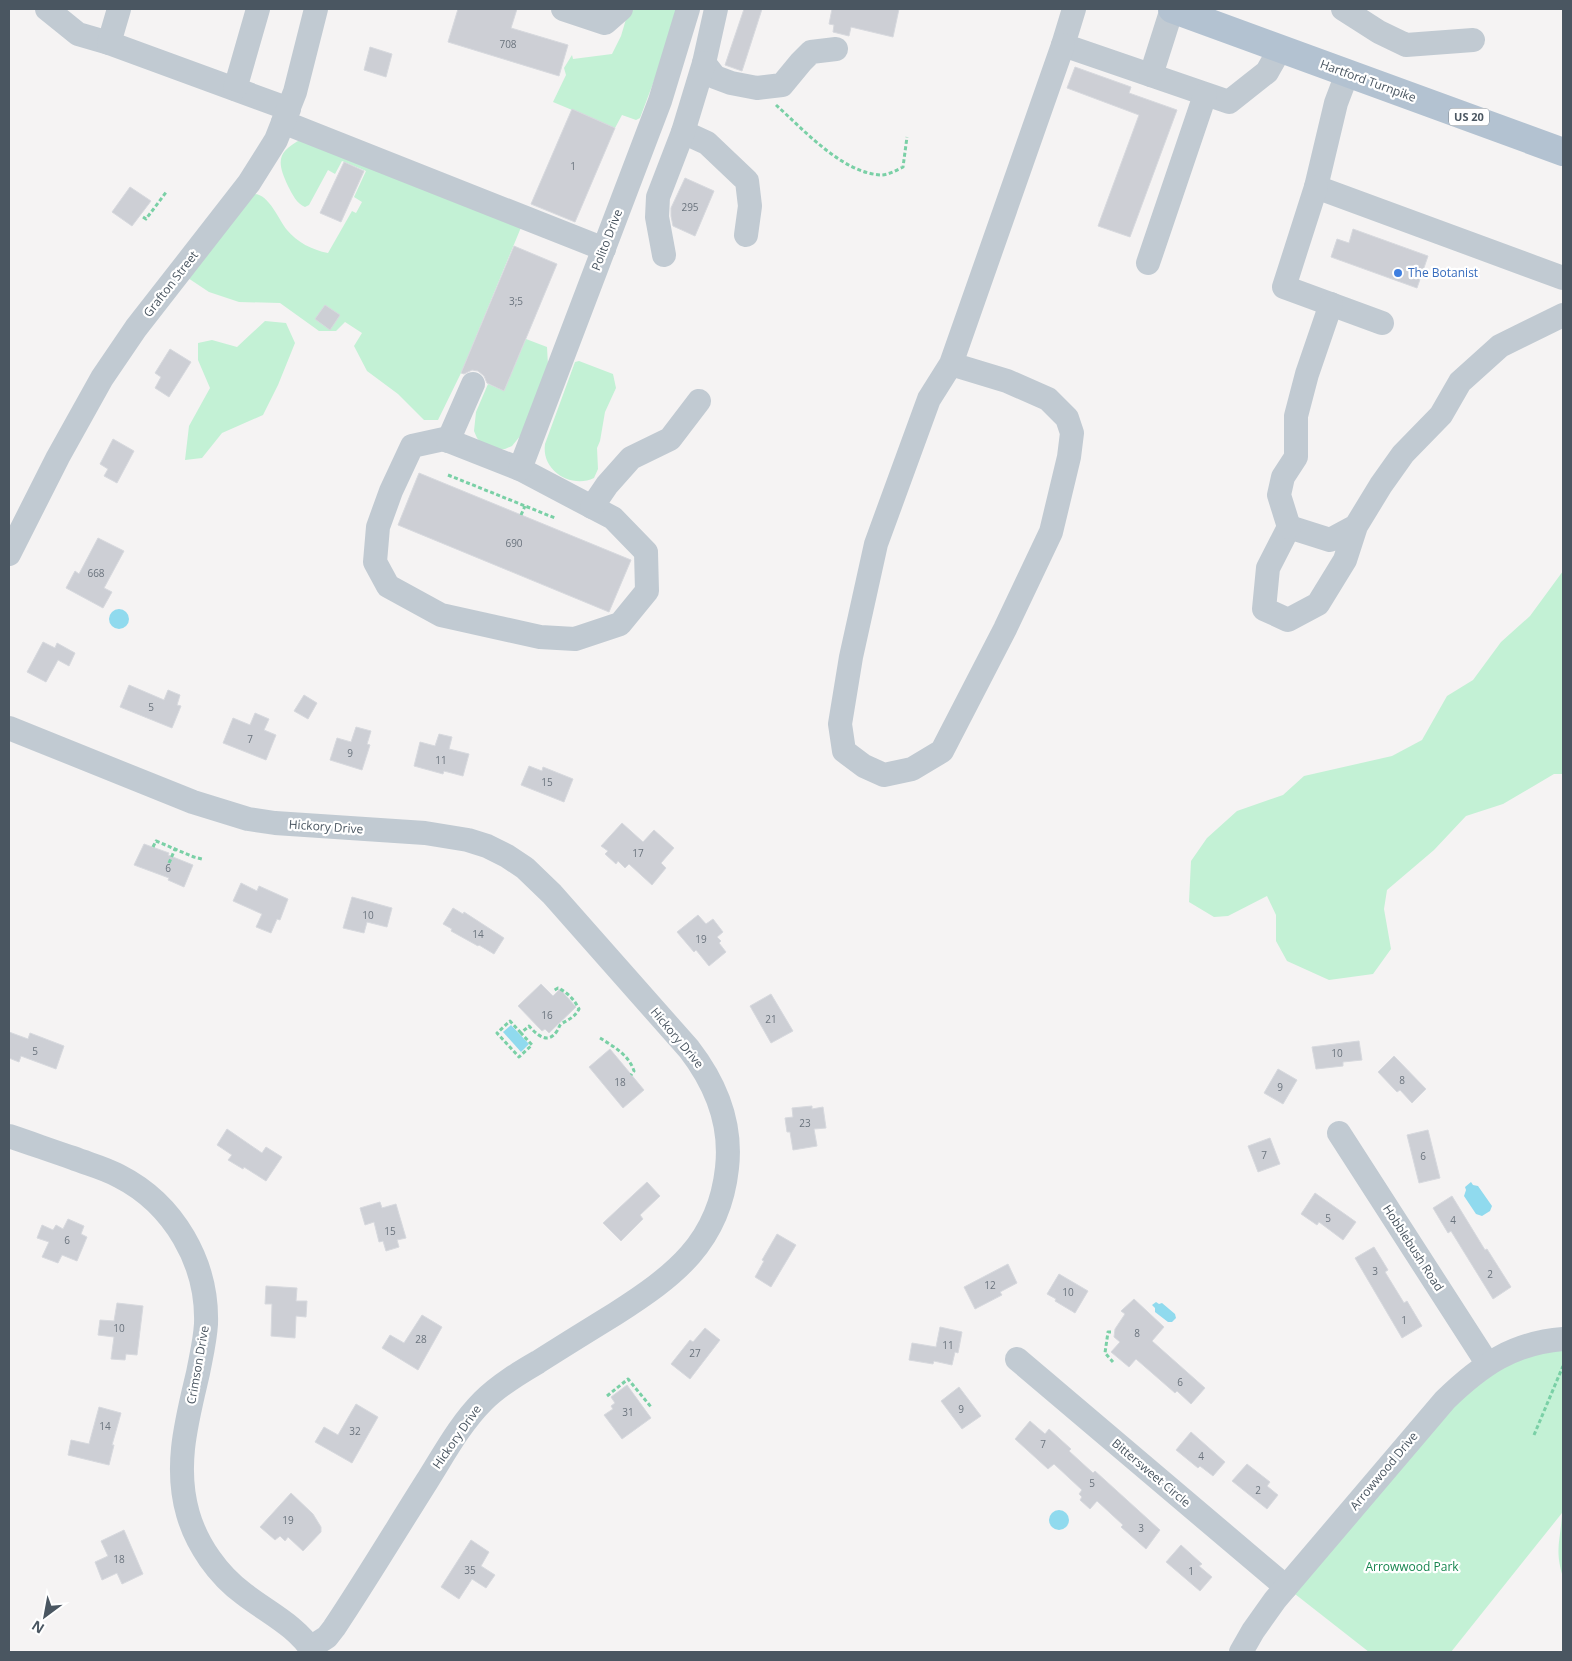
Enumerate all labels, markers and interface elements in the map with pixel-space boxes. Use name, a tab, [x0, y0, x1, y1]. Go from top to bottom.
house number: 708	[499, 37, 517, 51]
street label: Hartford Turnpike	[1318, 55, 1419, 106]
road number: US 20	[1449, 108, 1489, 125]
house number: 1	[570, 159, 576, 173]
house number: 295	[681, 200, 699, 214]
street label: Polito Drive	[587, 206, 626, 273]
street label: Grafton Street	[139, 247, 202, 320]
place label: The Botanist	[1408, 264, 1478, 281]
marker: The Botanist	[1392, 267, 1404, 279]
house number: 3;5	[509, 294, 523, 308]
house number: 690	[505, 536, 523, 550]
house number: 668	[87, 566, 105, 580]
house number: 5	[148, 700, 154, 714]
house number: 7	[247, 732, 253, 746]
house number: 9	[347, 746, 353, 760]
house number: 11	[435, 753, 447, 767]
house number: 15	[541, 775, 553, 789]
street label: Hickory Drive	[288, 815, 364, 838]
house number: 17	[632, 846, 644, 860]
house number: 6	[165, 861, 171, 875]
house number: 10	[362, 908, 374, 922]
house number: 14	[472, 927, 484, 941]
house number: 19	[695, 932, 707, 946]
street label: Hickory Drive	[647, 1004, 708, 1072]
house number: 16	[541, 1008, 553, 1022]
house number: 21	[765, 1012, 777, 1026]
house number: 5	[32, 1044, 38, 1058]
house number: 10	[1331, 1046, 1343, 1060]
house number: 8	[1399, 1073, 1405, 1087]
house number: 18	[614, 1075, 626, 1089]
house number: 9	[1277, 1080, 1283, 1094]
house number: 23	[799, 1116, 811, 1130]
house number: 7	[1261, 1148, 1267, 1162]
house number: 6	[1420, 1149, 1426, 1163]
street label: Hobblebush Road	[1379, 1201, 1448, 1294]
house number: 5	[1325, 1211, 1331, 1225]
house number: 4	[1450, 1213, 1456, 1227]
house number: 15	[384, 1224, 396, 1238]
house number: 6	[64, 1233, 70, 1247]
house number: 3	[1372, 1264, 1378, 1278]
house number: 2	[1487, 1267, 1493, 1281]
house number: 12	[984, 1278, 996, 1292]
house number: 10	[1062, 1285, 1074, 1299]
house number: 1	[1401, 1313, 1407, 1327]
house number: 10	[113, 1321, 125, 1335]
street label: Crimson Drive	[182, 1324, 213, 1405]
house number: 8	[1134, 1326, 1140, 1340]
house number: 28	[415, 1332, 427, 1346]
house number: 11	[942, 1338, 954, 1352]
house number: 27	[689, 1346, 701, 1360]
house number: 6	[1177, 1375, 1183, 1389]
street label: Hickory Drive	[428, 1401, 485, 1472]
house number: 9	[958, 1402, 964, 1416]
house number: 31	[622, 1405, 634, 1419]
house number: 14	[99, 1419, 111, 1433]
house number: 32	[349, 1424, 361, 1438]
street label: Arrowwood Drive	[1346, 1428, 1422, 1513]
street label: Bittersweet Circle	[1108, 1435, 1194, 1511]
house number: 7	[1040, 1437, 1046, 1451]
house number: 4	[1198, 1449, 1204, 1463]
house number: 5	[1089, 1476, 1095, 1490]
house number: 2	[1255, 1483, 1261, 1497]
house number: 19	[282, 1513, 294, 1527]
house number: 3	[1138, 1521, 1144, 1535]
house number: 18	[113, 1552, 125, 1566]
park label: Arrowwood Park	[1365, 1558, 1459, 1575]
house number: 35	[464, 1563, 476, 1577]
house number: 1	[1188, 1564, 1194, 1578]
north arrow	[20, 1591, 70, 1641]
text: N	[28, 1616, 48, 1639]

